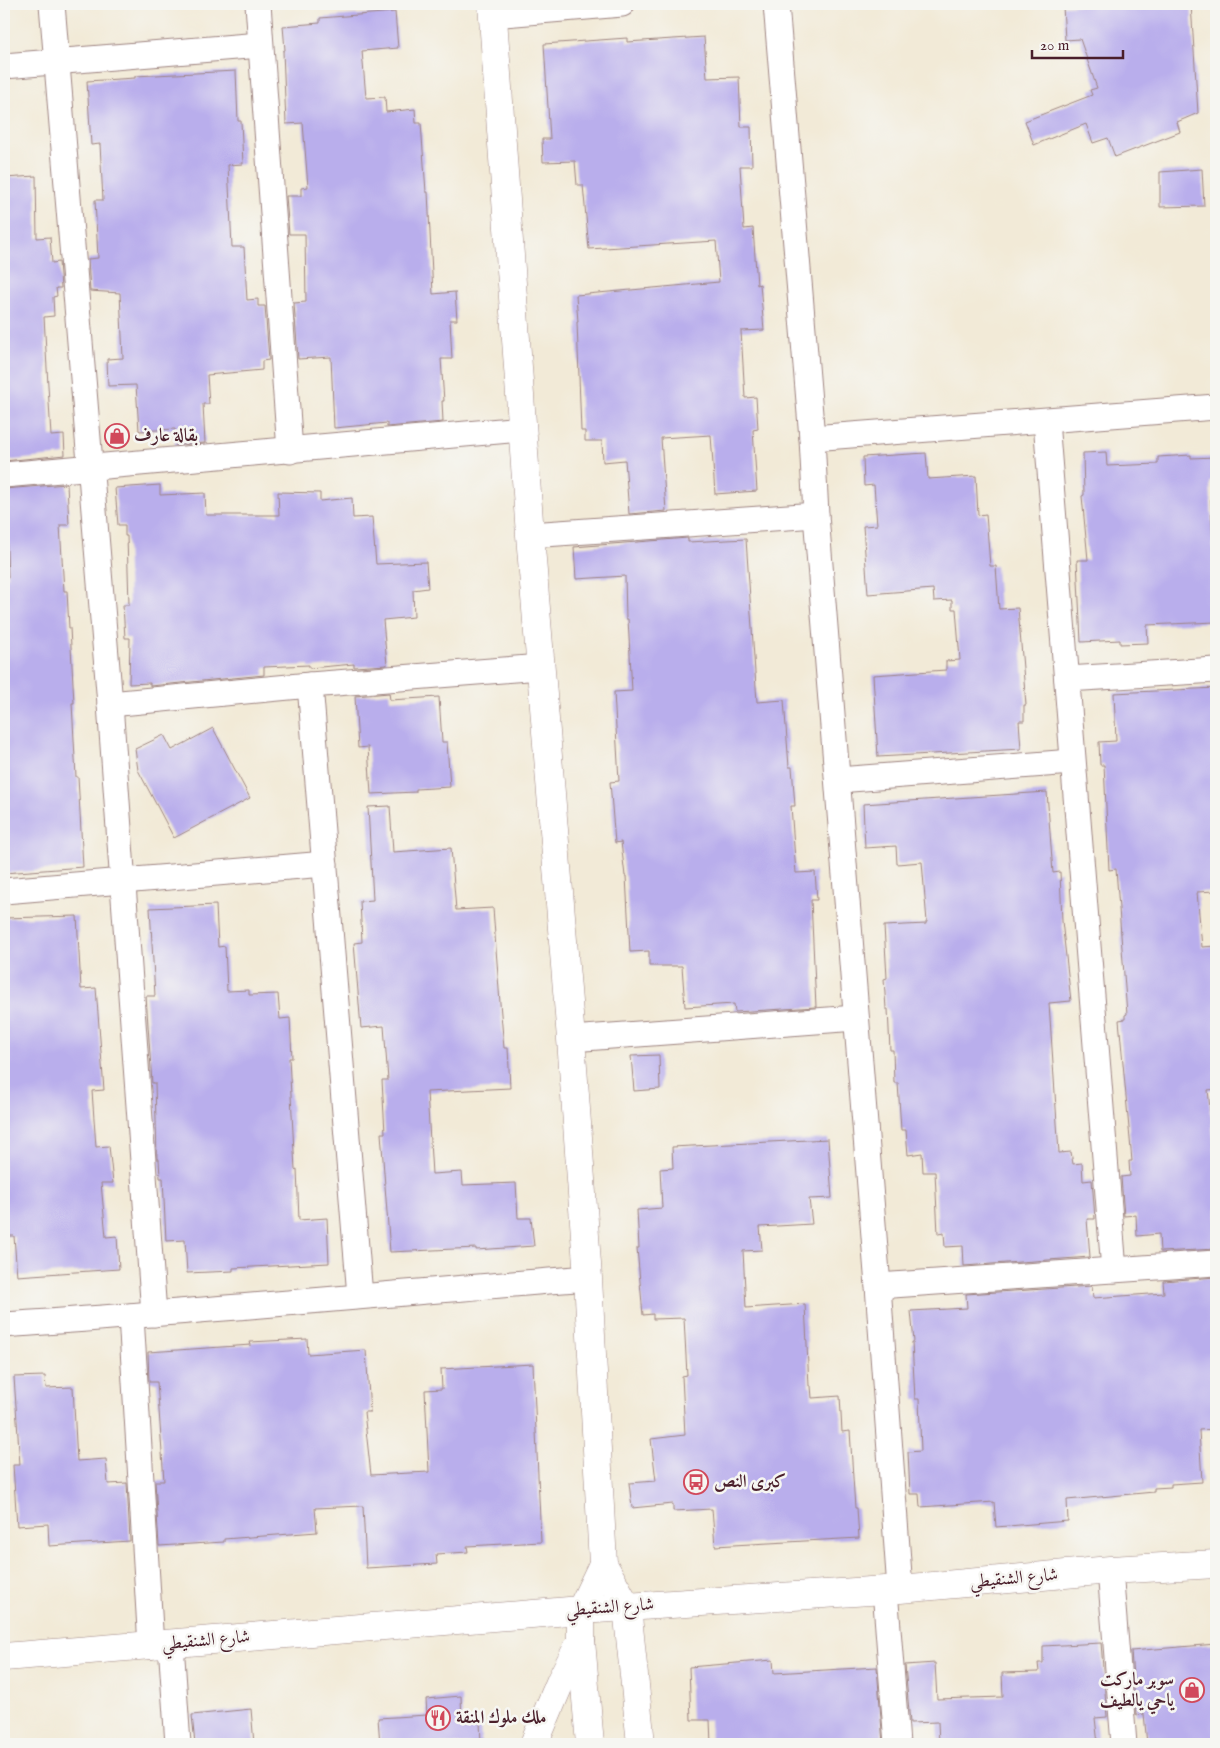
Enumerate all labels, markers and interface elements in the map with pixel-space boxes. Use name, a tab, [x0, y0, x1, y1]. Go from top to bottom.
scale bar	[1032, 28, 1124, 60]
text: 20 m	[1040, 36, 1070, 55]
shop icon: بقالة عارف	[104, 423, 130, 449]
place label: بقالة عارف	[134, 425, 198, 448]
bus stop icon: كبرى النص	[683, 1469, 709, 1495]
place label: كبرى النص	[714, 1471, 786, 1494]
street label: شارع الشنقيطي	[969, 1564, 1059, 1598]
street label: شارع الشنقيطي	[565, 1593, 655, 1627]
street label: شارع الشنقيطي	[161, 1626, 251, 1660]
place label: سوبر ماركت ياحي يالطيف	[1100, 1669, 1176, 1715]
shop icon: سوبر ماركت ياحي يالطيف	[1179, 1677, 1205, 1703]
restaurant icon: ملك ملوك المنقة	[425, 1705, 451, 1731]
place label: ملك ملوك المنقة	[456, 1707, 547, 1730]

